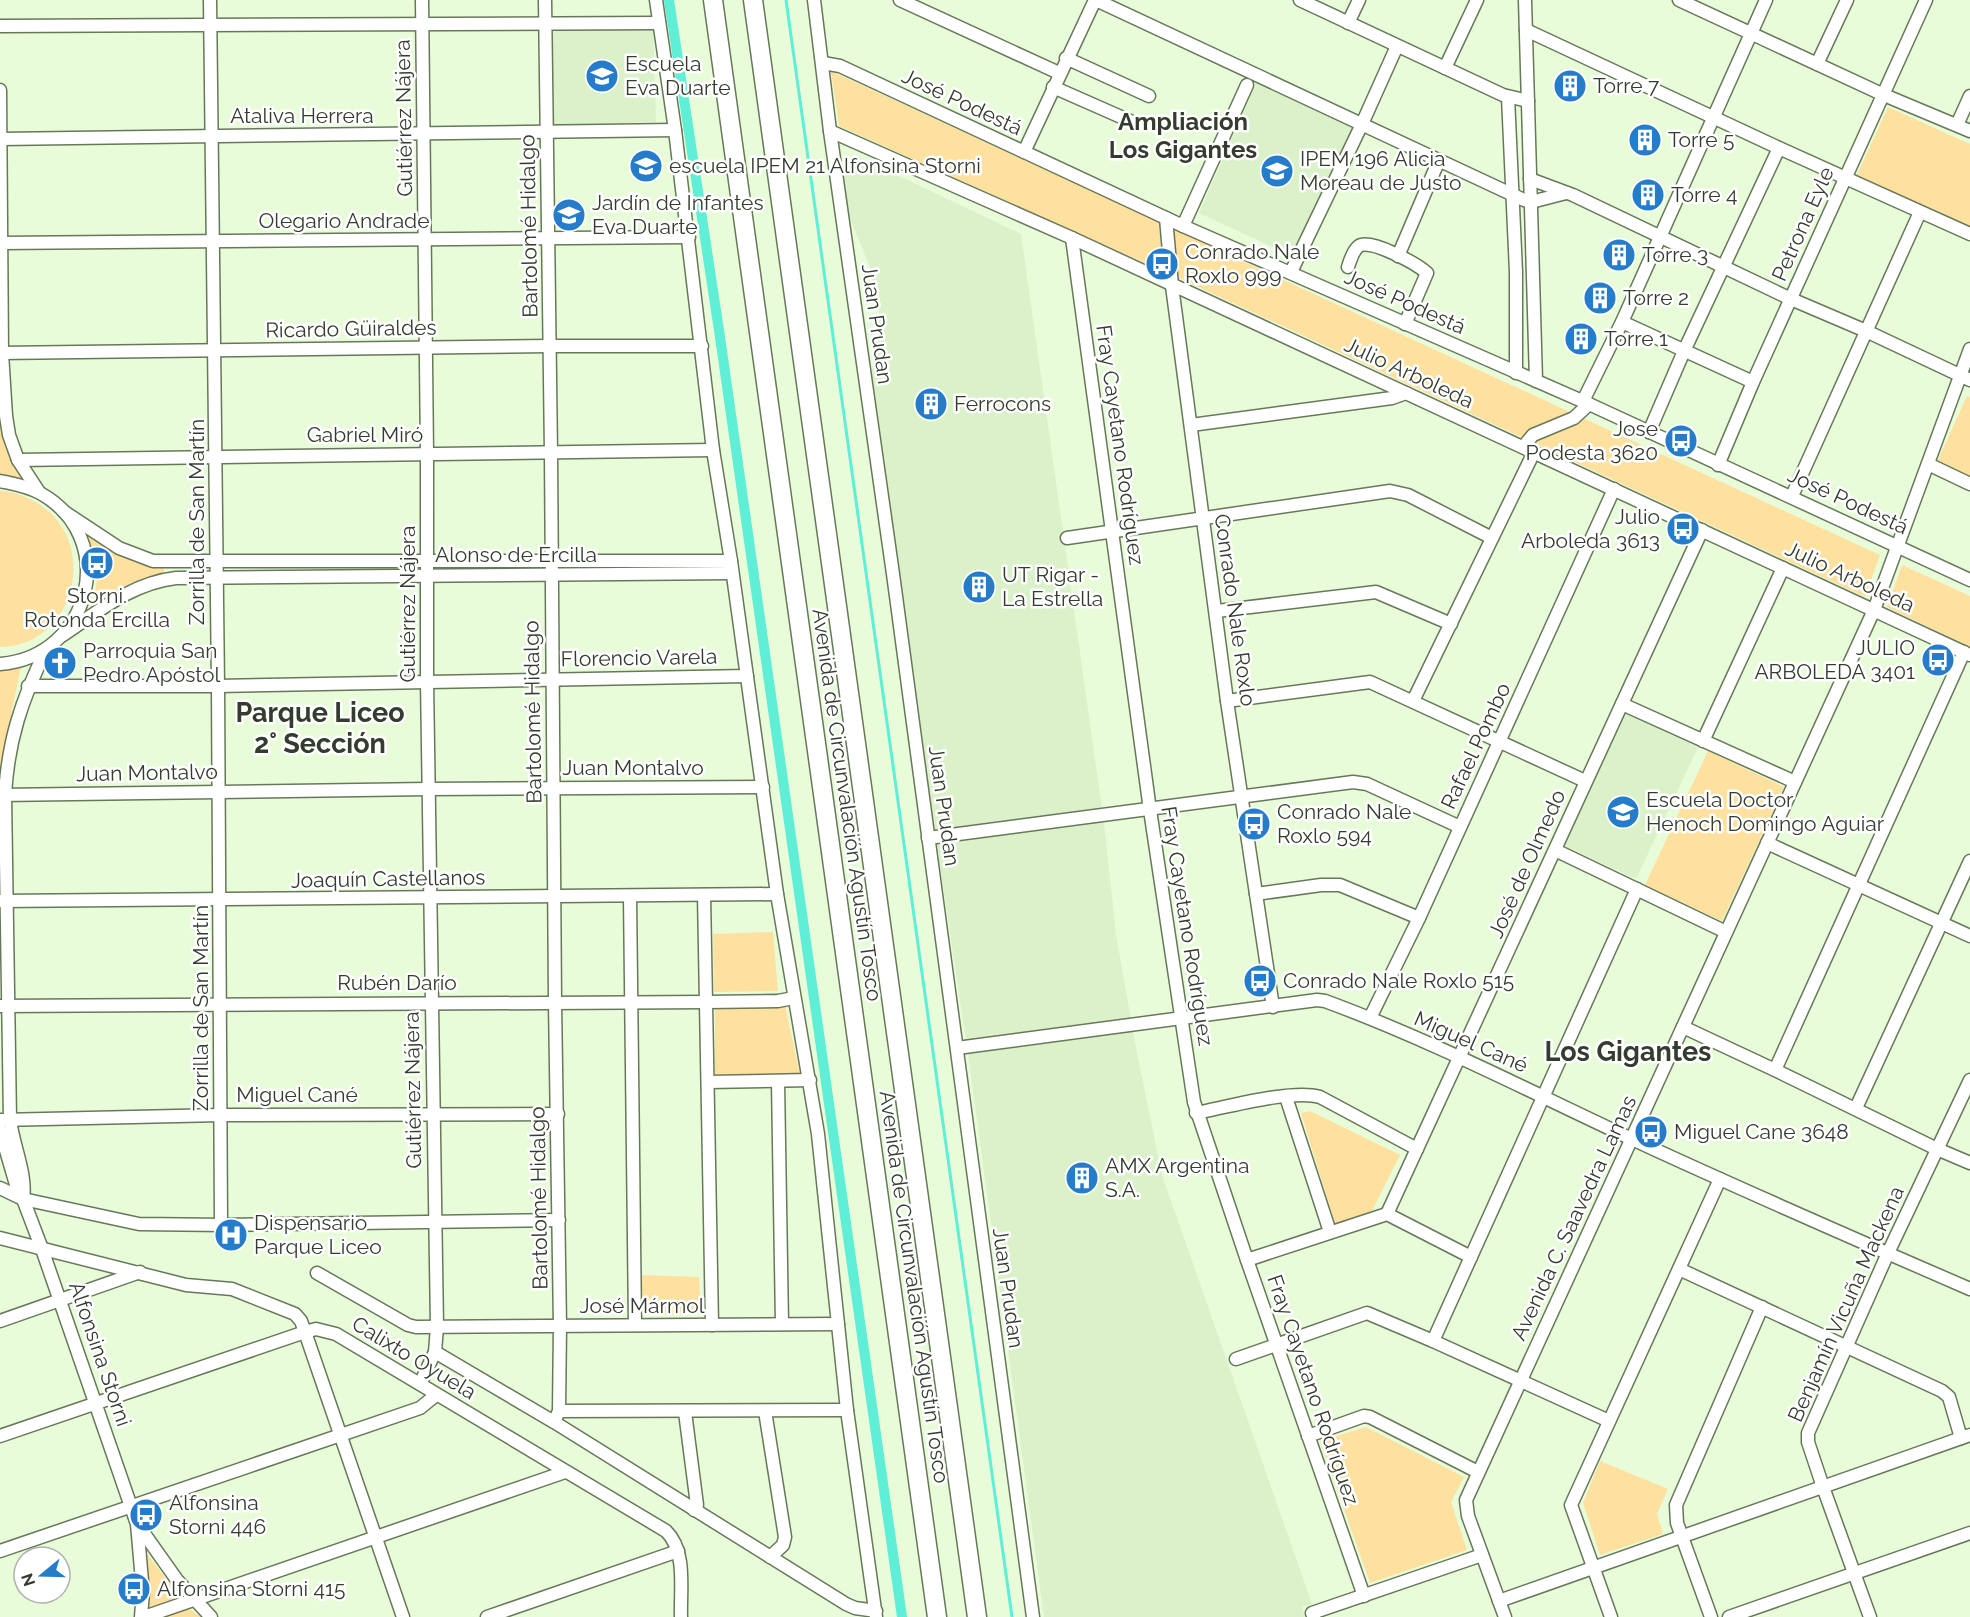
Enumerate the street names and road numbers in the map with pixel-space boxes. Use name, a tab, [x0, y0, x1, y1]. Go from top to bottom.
street label: Gutiérrez Nájera	[390, 39, 417, 197]
street label: José Podestá	[898, 63, 1026, 140]
street label: Ataliva Herrera	[230, 103, 374, 128]
street label: Bartolomé Hidalgo	[514, 134, 543, 318]
street label: Petrona Eyle	[1766, 163, 1839, 285]
street label: Olegario Andrade	[258, 208, 430, 233]
street label: Juan Prudan	[857, 262, 898, 386]
street label: José Podestá	[1341, 264, 1469, 339]
street label: Ricardo Güiraldes	[265, 315, 437, 342]
street label: Fray Cayetano Rodríguez	[1091, 323, 1150, 567]
street label: Julio Arboleda	[1341, 332, 1478, 413]
street label: Zorrilla de San Martín	[184, 419, 209, 625]
street label: Gabriel Miró	[307, 422, 423, 447]
street label: José Podestá	[1784, 462, 1912, 539]
street label: Conrado Nale Roxlo	[1210, 512, 1261, 708]
street label: Gutiérrez Nájera	[395, 525, 420, 683]
street label: Julio Arboleda	[1782, 536, 1919, 617]
street label: Alonso de Ercilla	[435, 542, 597, 567]
street label: Avenida de Circunvalación Agustín Tosco	[808, 607, 887, 1003]
street label: Bartolomé Hidalgo	[518, 620, 547, 804]
street label: Florencio Varela	[561, 644, 717, 671]
street label: Rafael Pombo	[1435, 679, 1516, 813]
street label: Juan Prudan	[924, 744, 965, 868]
street label: Juan Montalvo	[562, 755, 704, 780]
street label: Juan Montalvo	[76, 759, 218, 786]
street label: José de Olmedo	[1483, 786, 1570, 942]
street label: Fray Cayetano Rodríguez	[1156, 804, 1219, 1048]
street label: Joaquín Castellanos	[291, 864, 485, 893]
street label: Zorrilla de San Martín	[188, 905, 213, 1111]
street label: Rubén Darío	[337, 970, 457, 995]
street label: Miguel Cané	[1411, 1005, 1532, 1078]
street label: Gutiérrez Nájera	[399, 1011, 426, 1169]
street label: Miguel Cané	[236, 1082, 358, 1107]
street label: Avenida de Circunvalación Agustín Tosco	[875, 1089, 954, 1485]
street label: Avenida C. Saavedra Lamas	[1506, 1091, 1641, 1344]
street label: Bartolomé Hidalgo	[524, 1106, 553, 1290]
street label: Benjamín Vicuña Mackena	[1782, 1182, 1909, 1425]
street label: Juan Prudan	[988, 1226, 1029, 1350]
street label: Fray Cayetano Rodríguez	[1262, 1271, 1365, 1508]
street label: Alfonsina Storni	[64, 1278, 137, 1429]
street label: José Mármol	[580, 1293, 705, 1318]
street label: Calixto Oyuela	[348, 1311, 481, 1404]

